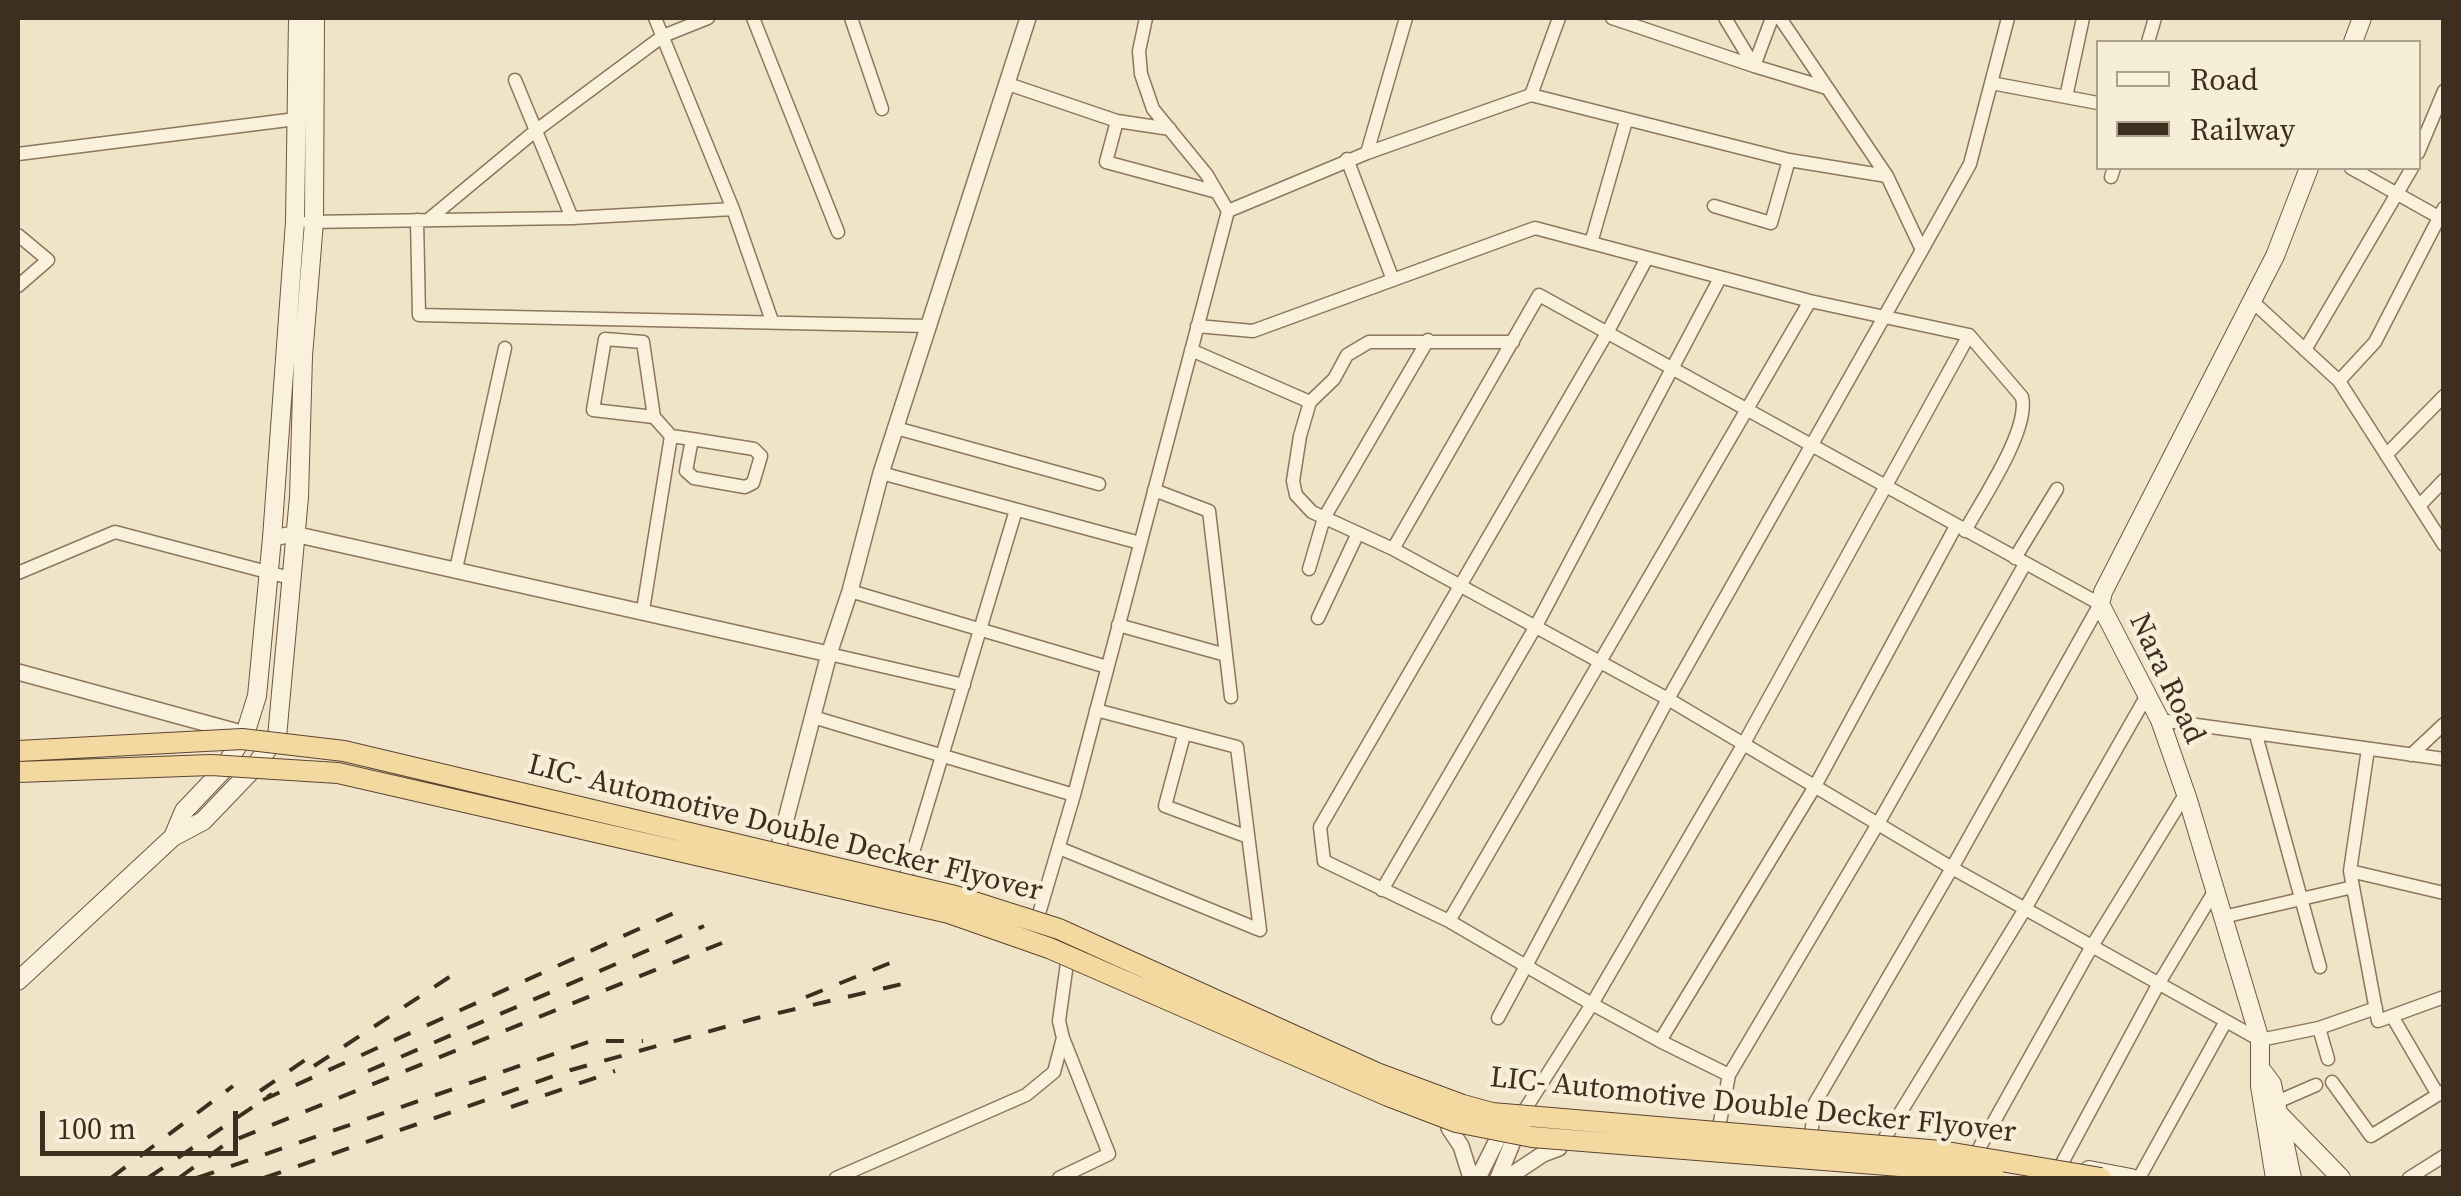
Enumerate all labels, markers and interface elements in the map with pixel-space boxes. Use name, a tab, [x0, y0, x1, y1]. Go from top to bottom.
legend	[2096, 40, 2421, 170]
text: Road	[2190, 59, 2258, 100]
text: Railway	[2190, 109, 2295, 150]
street label: Nara Road	[2120, 608, 2212, 750]
street label: LIC- Automotive Double Decker Flyover	[524, 748, 1046, 910]
street label: LIC- Automotive Double Decker Flyover	[1488, 1060, 2018, 1152]
scale bar	[45, 1091, 242, 1153]
text: 100 m	[57, 1108, 136, 1149]

